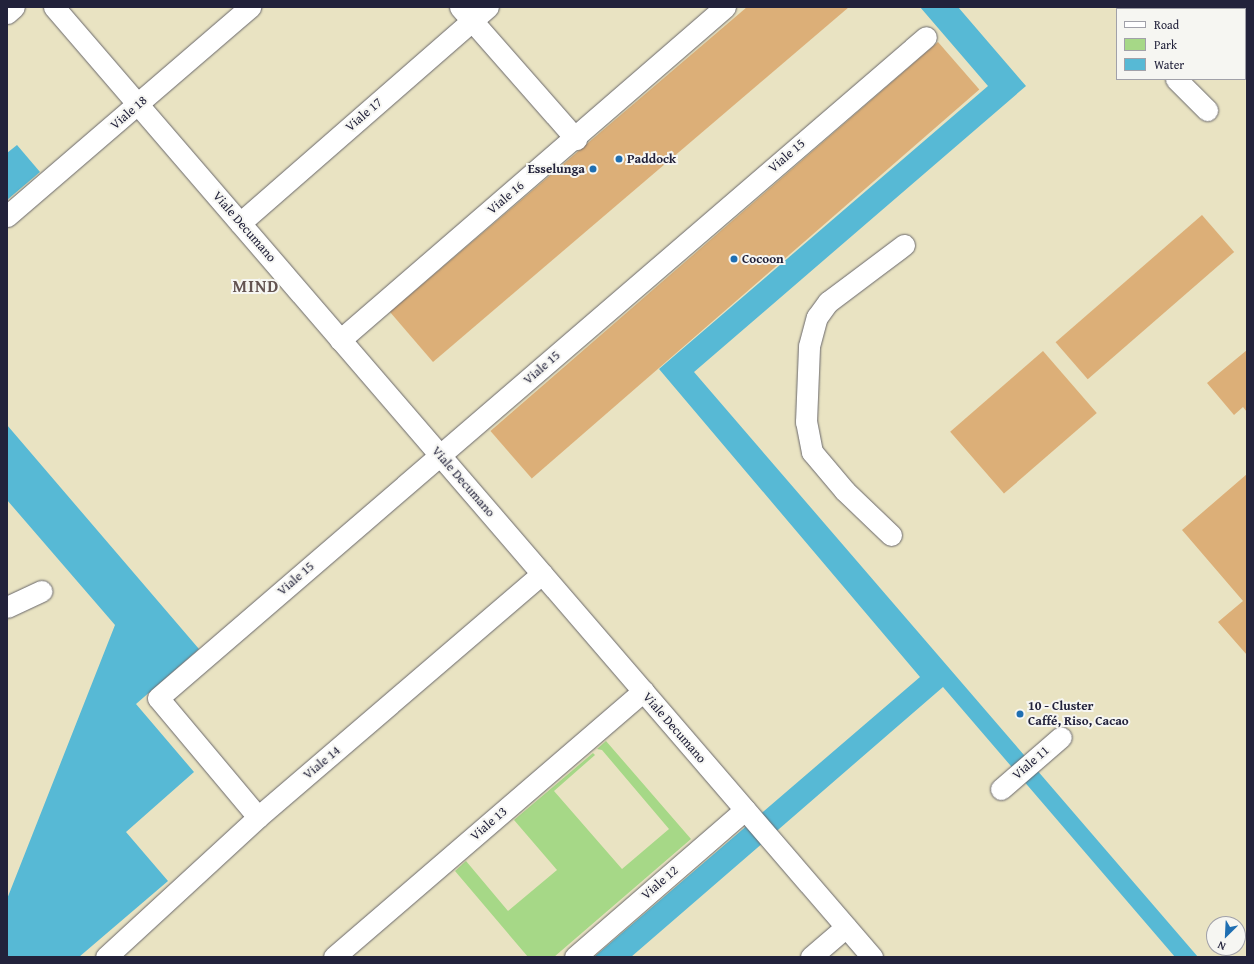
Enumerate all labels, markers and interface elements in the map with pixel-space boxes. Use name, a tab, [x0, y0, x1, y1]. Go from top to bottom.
legend	[1116, 8, 1246, 80]
text: Road	[1154, 16, 1179, 33]
text: Park	[1154, 36, 1177, 53]
text: Water	[1154, 56, 1184, 73]
street label: Viale 18	[107, 93, 151, 133]
street label: Viale 17	[342, 95, 386, 135]
street label: Viale 15	[765, 136, 809, 176]
place label: Paddock	[627, 151, 676, 167]
marker: Paddock	[614, 154, 624, 164]
place label: Esselunga	[528, 161, 585, 177]
marker: Esselunga	[588, 164, 598, 174]
street label: Viale 16	[484, 178, 528, 218]
street label: Viale Decumano	[209, 189, 279, 265]
place label: Cocoon	[742, 251, 784, 267]
marker: Cocoon	[729, 254, 739, 264]
district label: MIND	[233, 276, 279, 296]
street label: Viale 15	[520, 348, 564, 388]
street label: Viale Decumano	[428, 444, 498, 520]
street label: Viale 15	[274, 559, 318, 599]
street label: Viale Decumano	[639, 690, 709, 766]
place label: 10 - Cluster Caffé, Riso, Cacao	[1028, 699, 1129, 730]
marker: 10 - Cluster Caffé, Riso, Cacao	[1015, 709, 1025, 719]
street label: Viale 14	[300, 743, 344, 783]
street label: Viale 11	[1009, 743, 1053, 783]
street label: Viale 13	[467, 804, 511, 844]
street label: Viale 12	[638, 863, 682, 903]
north arrow	[1206, 916, 1246, 956]
text: N	[1215, 937, 1228, 955]

